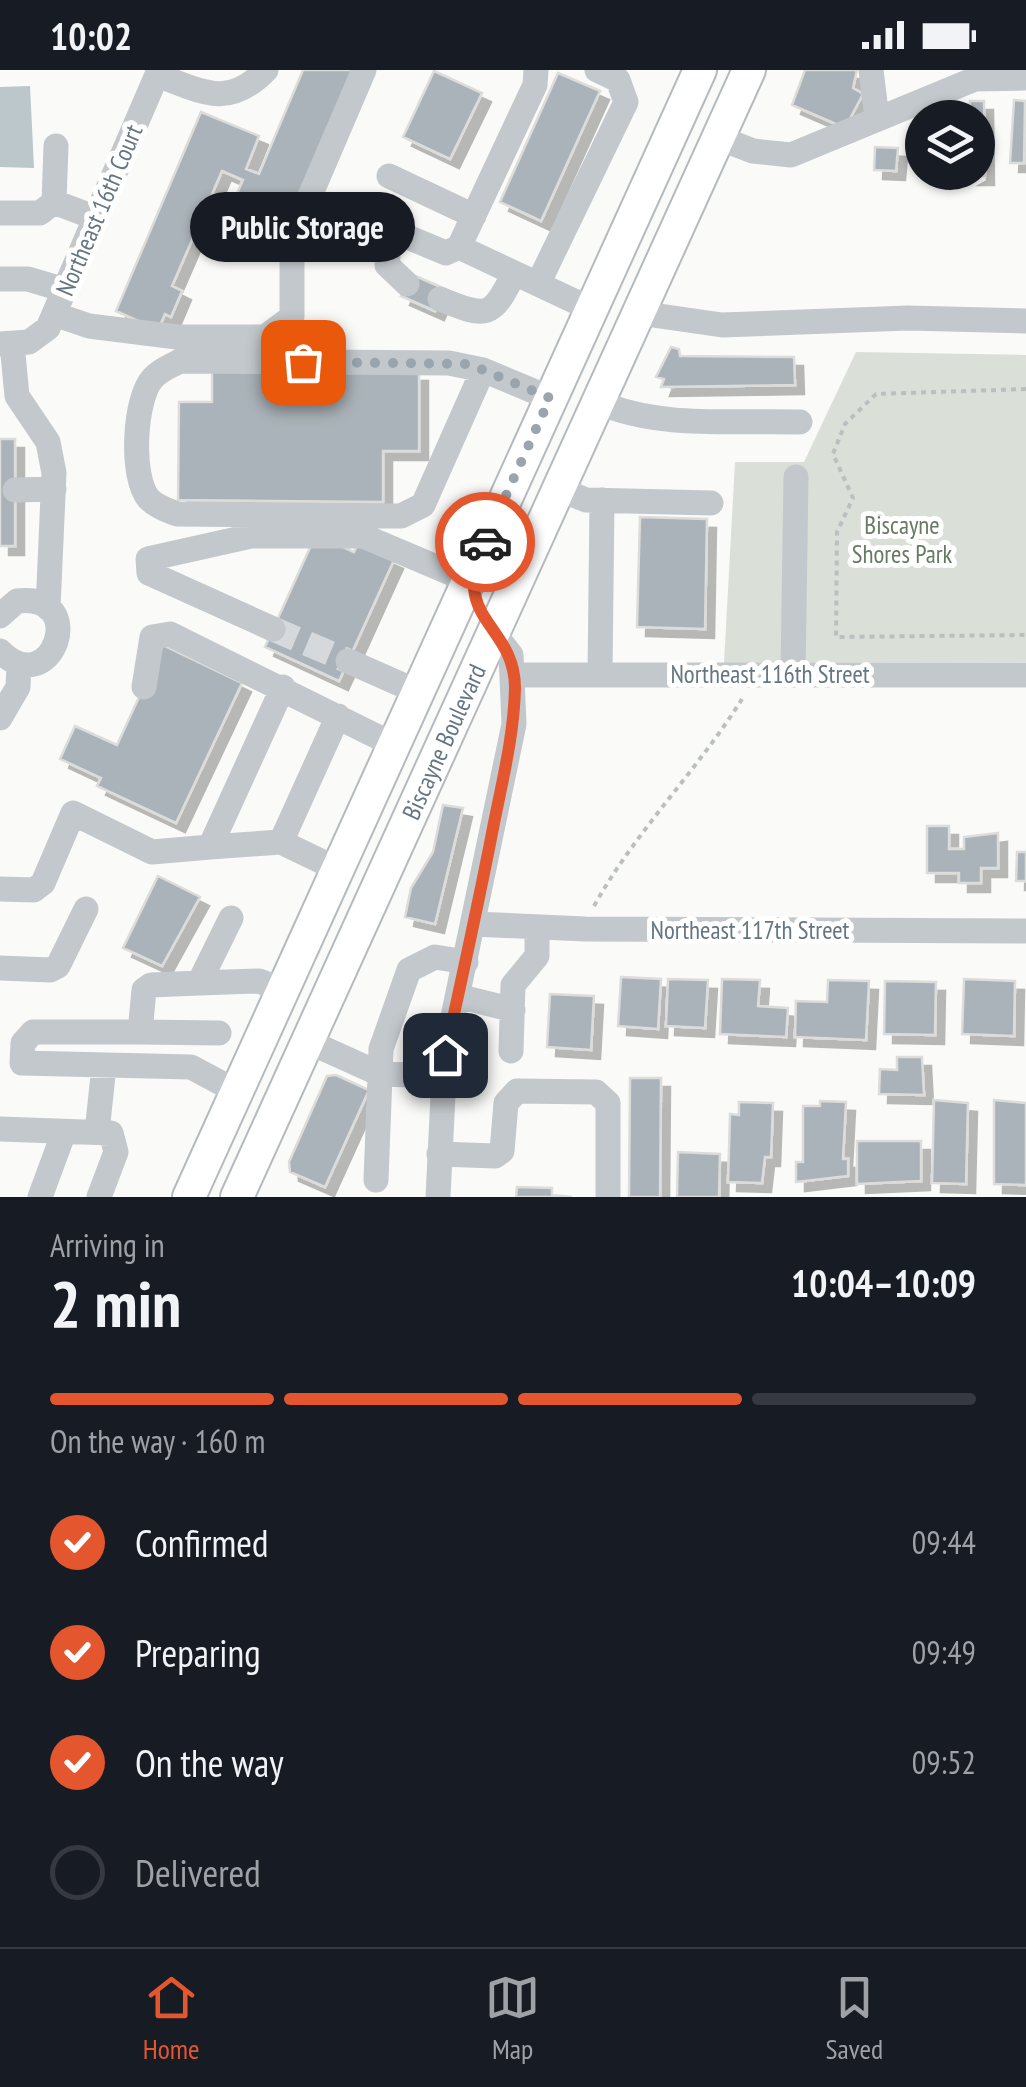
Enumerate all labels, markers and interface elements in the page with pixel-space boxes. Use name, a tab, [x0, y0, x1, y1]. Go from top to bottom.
text: 10:02	[50, 11, 132, 60]
map controls	[905, 100, 995, 190]
button: layers	[905, 100, 995, 190]
street label: Northeast 16th Court	[49, 119, 150, 300]
callout: Public Storage	[190, 192, 416, 262]
text: Public Storage	[221, 206, 384, 248]
pin	[261, 320, 346, 405]
icon: bag	[276, 335, 331, 390]
courier	[435, 492, 535, 592]
park label: Biscayne Shores Park	[852, 509, 953, 570]
icon: car	[458, 515, 513, 570]
street label: Northeast 116th Street	[670, 658, 870, 690]
street label: Biscayne Boulevard	[395, 659, 493, 825]
street label: Northeast 117th Street	[650, 914, 850, 946]
pin	[403, 1013, 488, 1098]
icon: home	[418, 1028, 473, 1083]
text: Arriving in	[50, 1224, 165, 1266]
text: 10:04–10:09	[791, 1258, 976, 1307]
text: 2 min	[50, 1261, 181, 1345]
text: On the way · 160 m	[50, 1420, 265, 1462]
icon: check	[50, 1515, 105, 1570]
text: Confirmed	[135, 1518, 268, 1567]
text: 09:44	[912, 1521, 976, 1563]
icon: check	[50, 1625, 105, 1680]
text: Preparing	[135, 1628, 261, 1677]
text: 09:49	[912, 1631, 976, 1673]
icon: check	[50, 1735, 105, 1790]
text: On the way	[135, 1738, 283, 1787]
text: 09:52	[912, 1741, 976, 1783]
text: Delivered	[135, 1848, 261, 1897]
tab: Home	[143, 1970, 200, 2067]
tab: Map	[485, 1970, 540, 2067]
tab: Saved	[826, 1970, 883, 2067]

